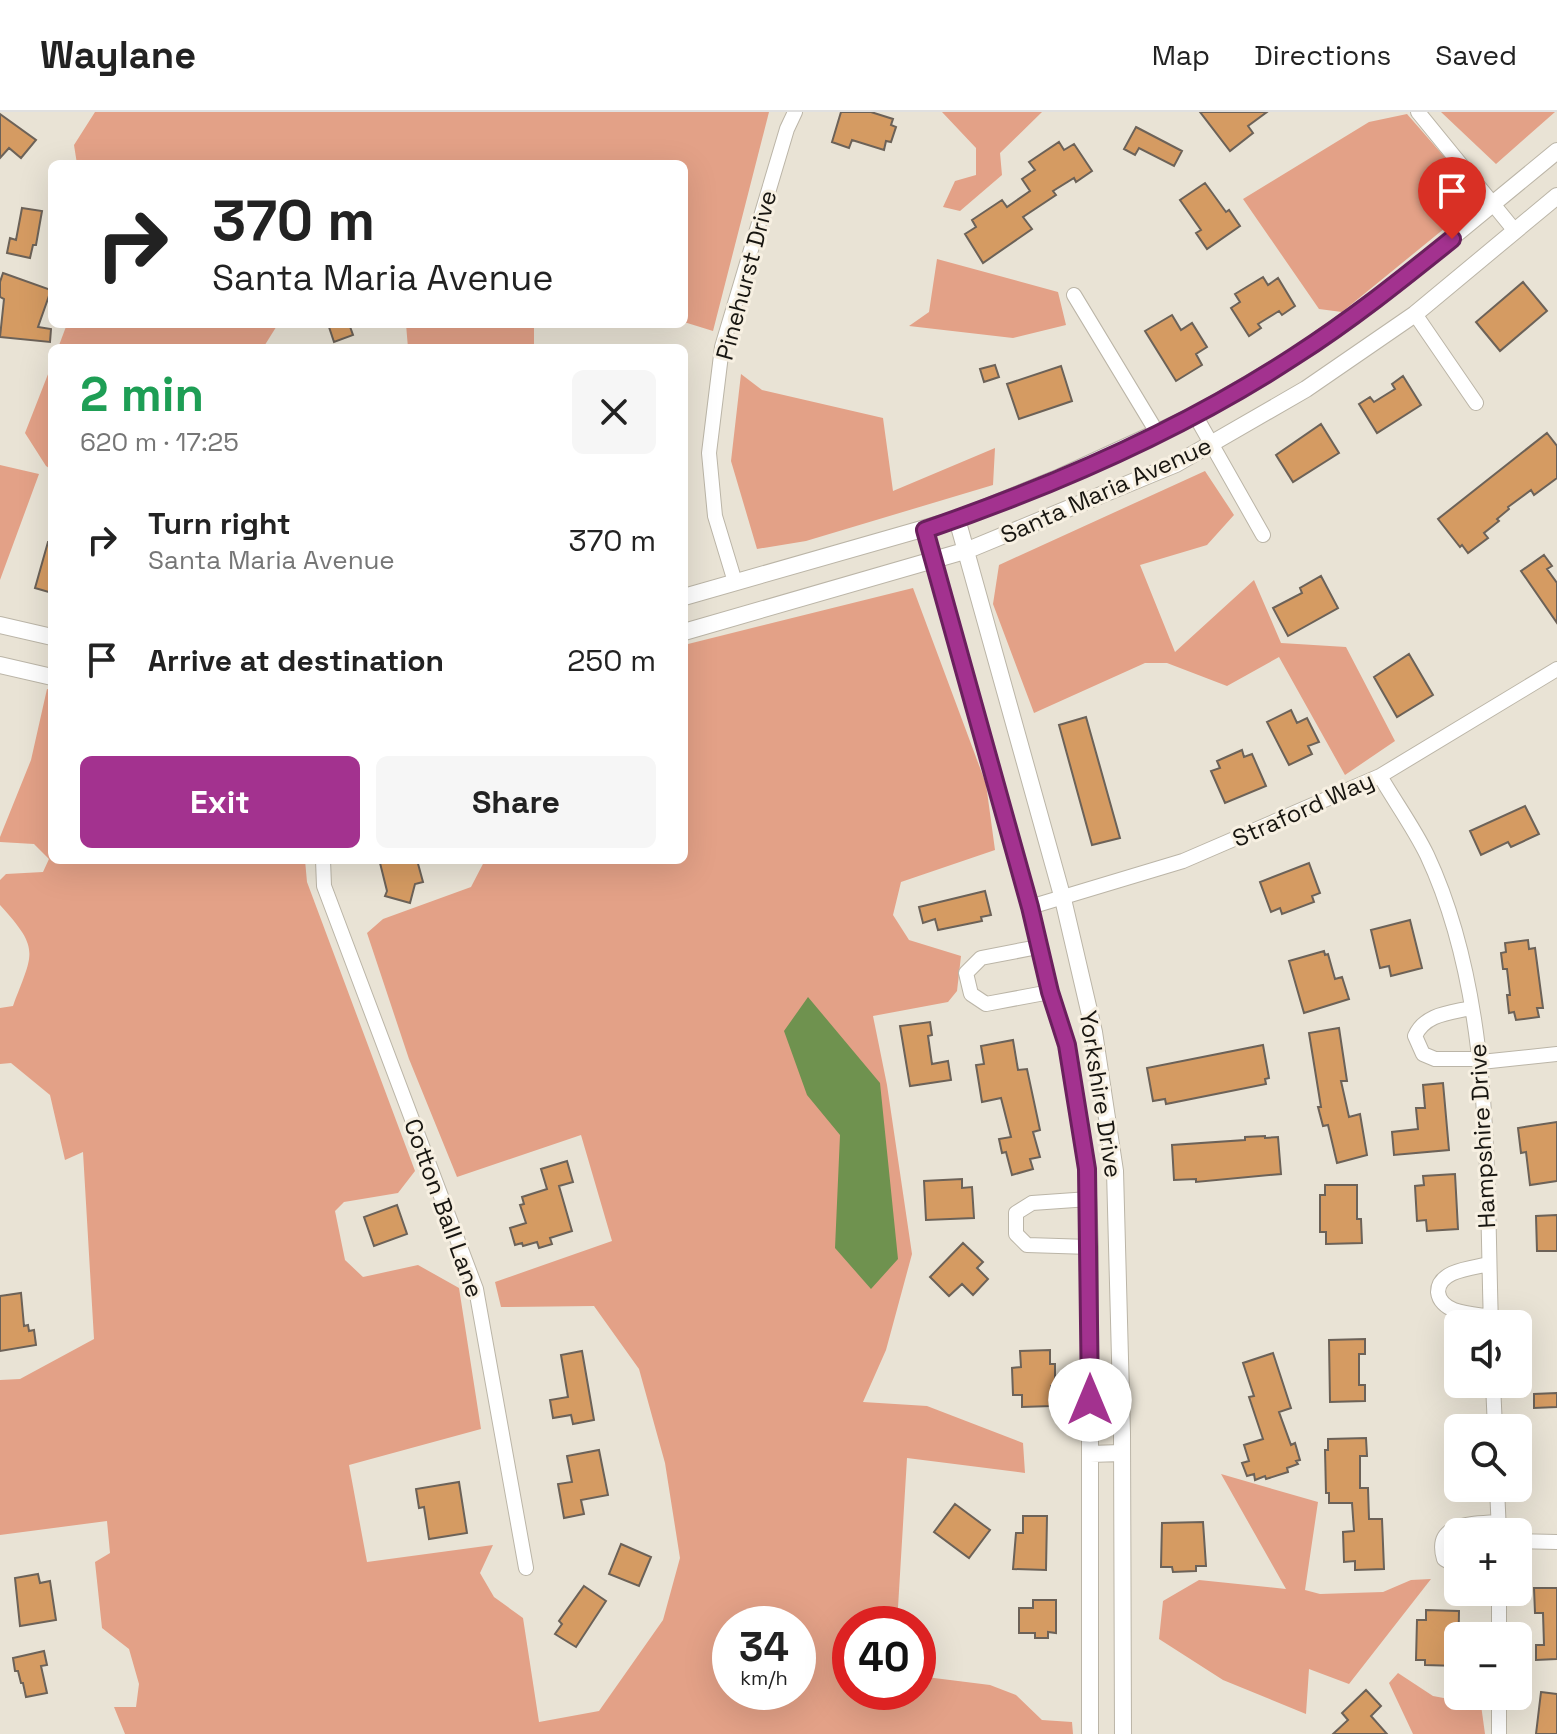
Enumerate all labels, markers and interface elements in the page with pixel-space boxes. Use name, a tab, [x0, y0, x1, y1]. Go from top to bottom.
text: Waylane	[40, 31, 196, 79]
text: Map	[1152, 37, 1210, 73]
text: Directions	[1254, 37, 1391, 73]
text: Saved	[1435, 37, 1517, 73]
pin	[1418, 157, 1486, 239]
icon: arrive	[1430, 169, 1474, 213]
text: 370 m	[212, 185, 375, 256]
street label: Pinehurst Drive	[708, 187, 784, 363]
icon: right	[80, 192, 184, 296]
text: Santa Maria Avenue	[212, 255, 554, 301]
text: 2 min	[80, 364, 204, 425]
button: close	[572, 370, 656, 454]
text: 620 m · 17:25	[80, 425, 239, 459]
street label: Santa Maria Avenue	[996, 430, 1216, 550]
text: Turn right	[148, 504, 291, 543]
icon: right	[80, 518, 124, 562]
text: 370 m	[568, 521, 656, 560]
text: Santa Maria Avenue	[148, 543, 395, 577]
icon: arrive	[80, 638, 124, 682]
text: Arrive at destination	[148, 641, 444, 680]
text: 250 m	[567, 641, 656, 680]
button: Exit	[80, 756, 360, 848]
button: Share	[376, 756, 656, 848]
street label: Straford Way	[1228, 764, 1378, 854]
street label: Yorkshire Drive	[1072, 1008, 1130, 1180]
street label: Hampshire Drive	[1462, 1043, 1502, 1229]
street label: Cotton Ball Lane	[397, 1114, 491, 1302]
map controls	[1444, 1310, 1532, 1710]
button: sound	[1444, 1310, 1532, 1398]
position arrow	[1048, 1358, 1132, 1442]
button: search	[1444, 1414, 1532, 1502]
button: +	[1444, 1518, 1532, 1606]
speed limit sign: 40	[832, 1606, 936, 1710]
text: 34	[739, 1622, 789, 1673]
button: −	[1444, 1622, 1532, 1710]
text: km/h	[740, 1665, 788, 1691]

